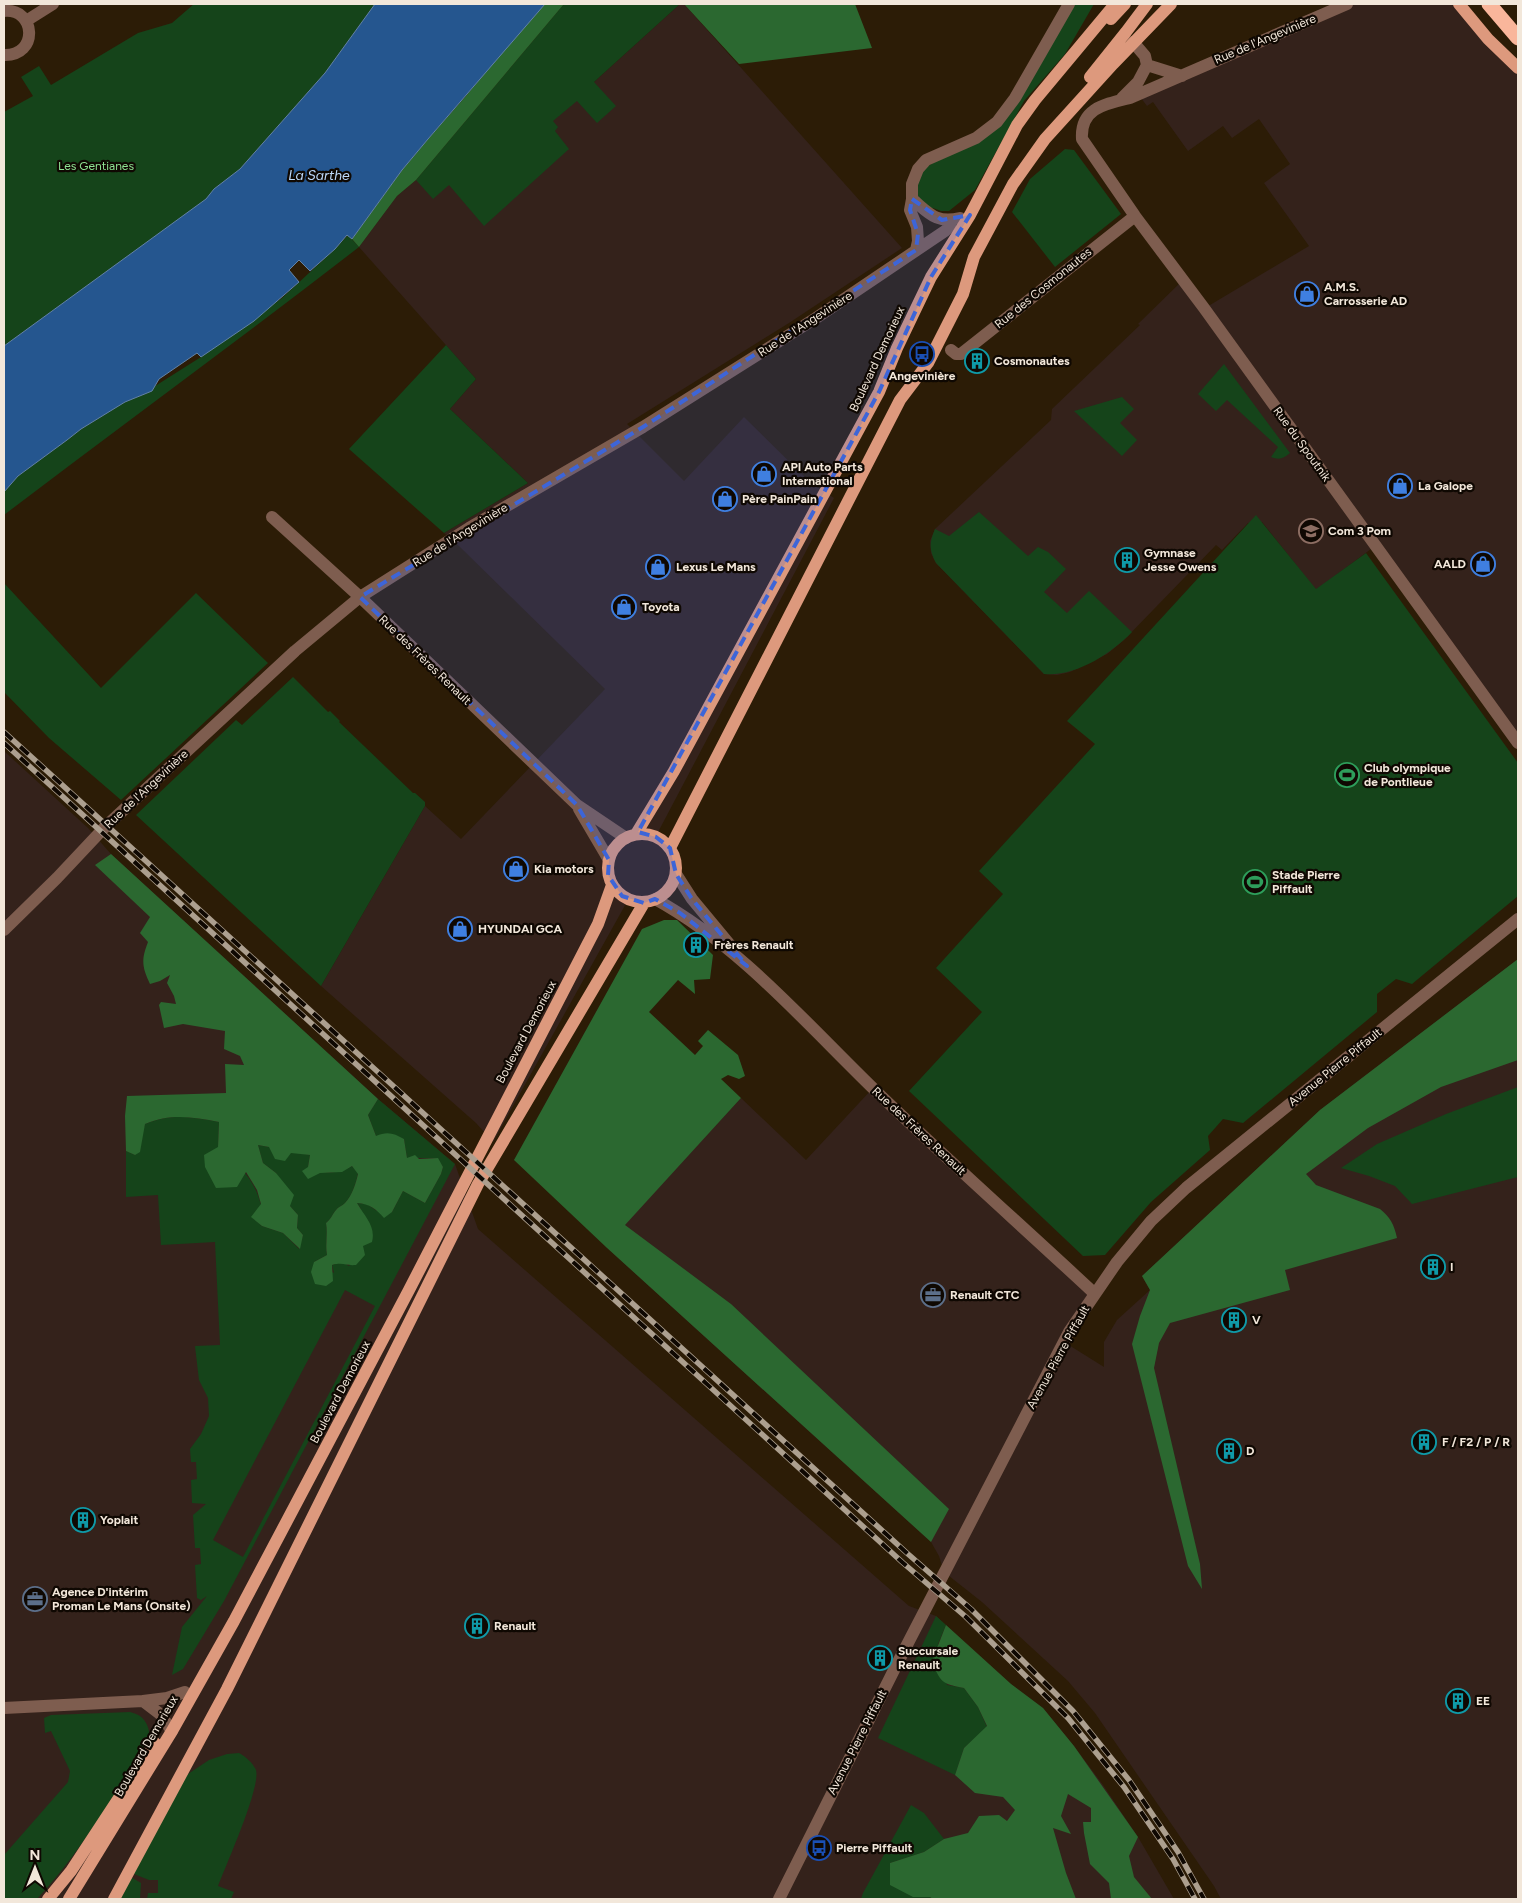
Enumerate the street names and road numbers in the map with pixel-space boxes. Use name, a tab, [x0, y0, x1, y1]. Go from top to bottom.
street label: Rue de l'Angevinière	[1212, 11, 1318, 67]
street label: Rue des Cosmonautes	[992, 244, 1095, 331]
street label: Rue de l'Angevinière	[755, 288, 855, 360]
street label: Boulevard Demorieux	[847, 304, 908, 414]
street label: Rue du Spoutnik	[1270, 404, 1334, 484]
street label: Rue de l'Angevinière	[410, 500, 510, 570]
street label: Rue des Frères Renault	[376, 612, 474, 708]
street label: Rue de l'Angevinière	[101, 746, 191, 831]
street label: Boulevard Demorieux	[493, 978, 559, 1086]
street label: Avenue Pierre Piffault	[1286, 1025, 1385, 1109]
street label: Rue des Frères Renault	[869, 1084, 969, 1178]
street label: Avenue Pierre Piffault	[1024, 1302, 1092, 1411]
street label: Boulevard Demorieux	[307, 1338, 373, 1446]
street label: Avenue Pierre Piffault	[824, 1687, 890, 1797]
street label: Boulevard Demorieux	[111, 1693, 181, 1799]

